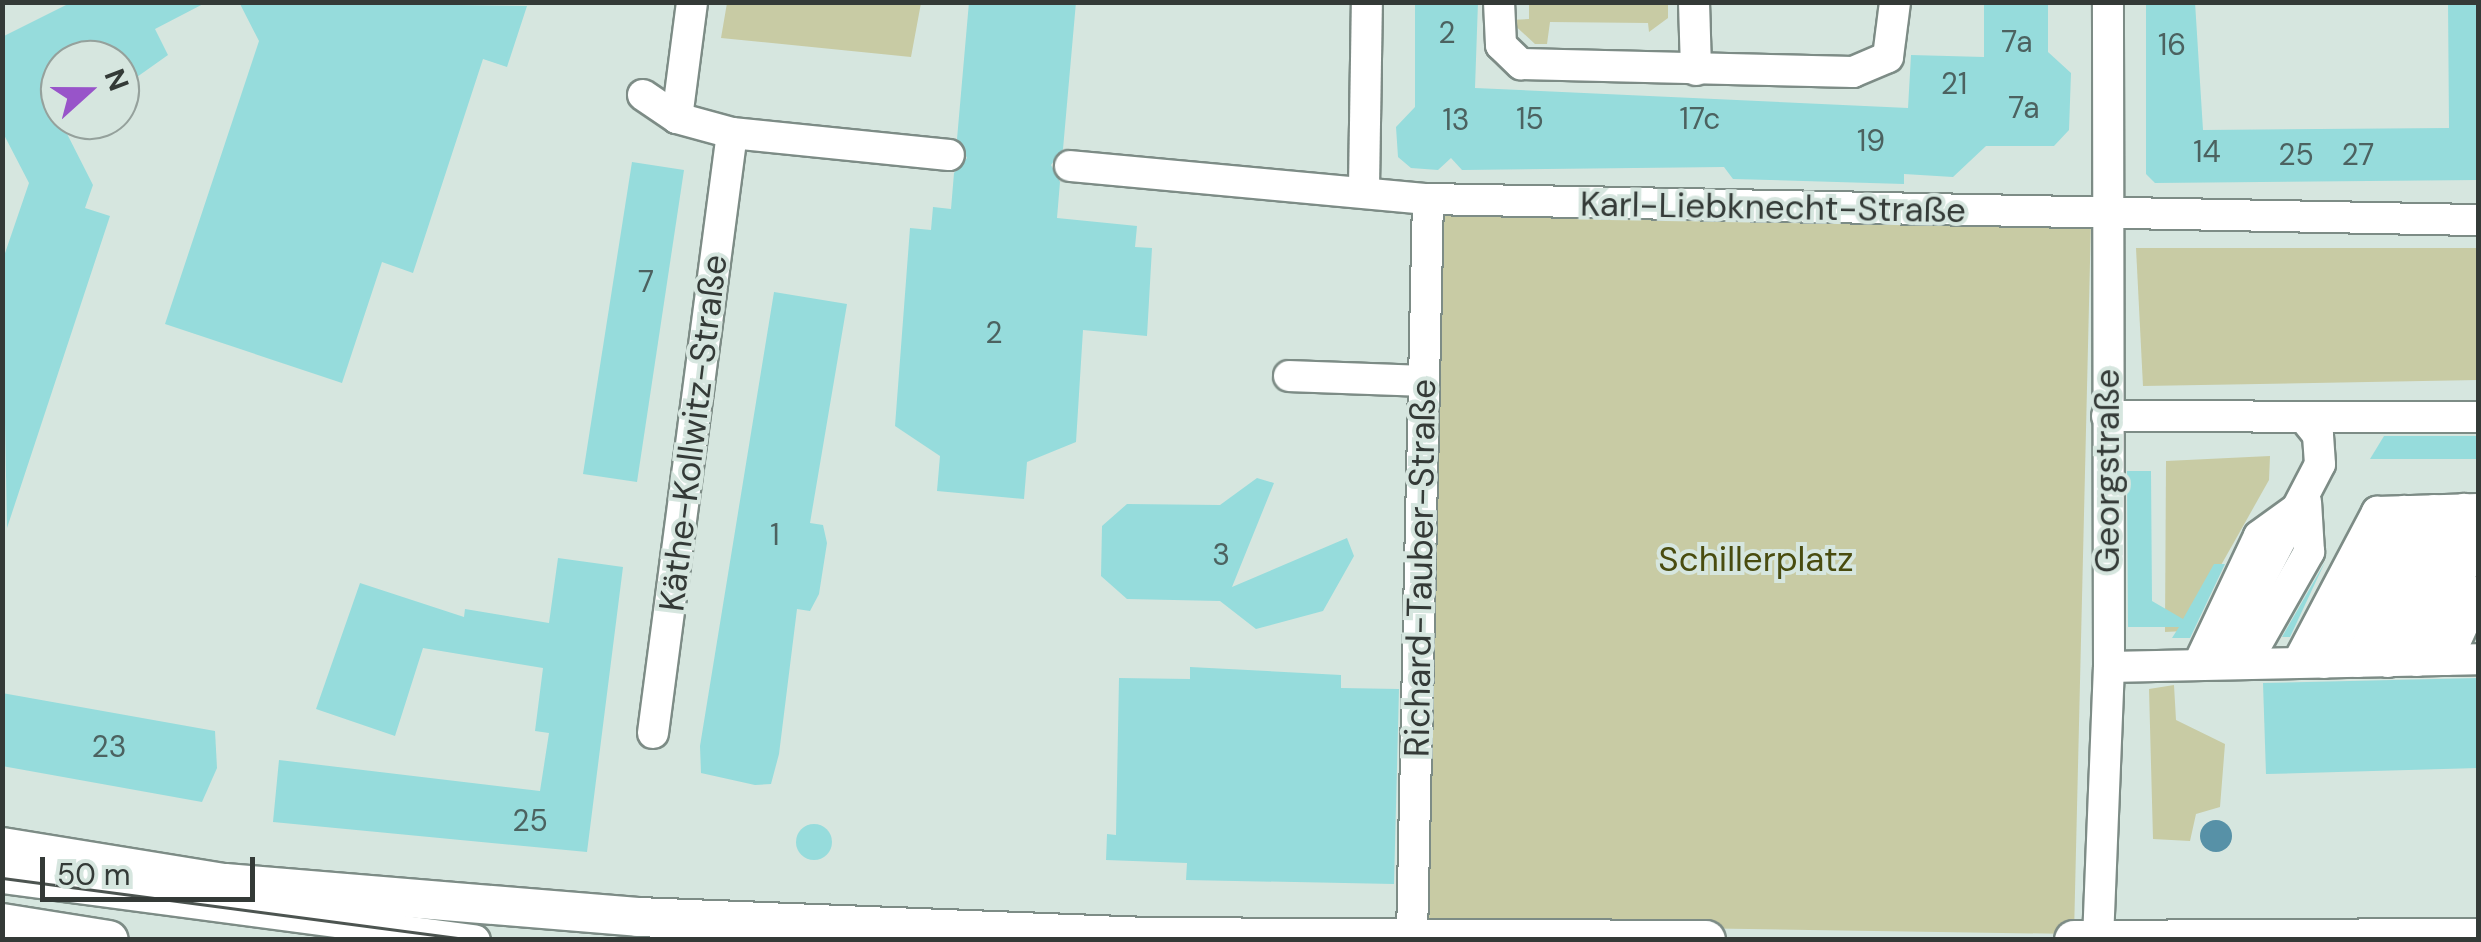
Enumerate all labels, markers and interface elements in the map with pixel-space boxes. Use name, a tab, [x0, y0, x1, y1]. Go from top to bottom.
house number: 2	[1438, 15, 1456, 51]
house number: 7a	[2001, 24, 2033, 60]
house number: 16	[2158, 27, 2186, 63]
north arrow	[40, 40, 140, 140]
text: N	[96, 64, 138, 96]
house number: 21	[1941, 66, 1967, 102]
house number: 7a	[2008, 90, 2040, 126]
house number: 15	[1516, 101, 1544, 137]
house number: 17c	[1680, 101, 1720, 137]
house number: 13	[1442, 102, 1470, 138]
house number: 19	[1857, 123, 1885, 159]
house number: 14	[2193, 134, 2221, 170]
house number: 25	[2278, 137, 2314, 173]
house number: 27	[2342, 137, 2374, 173]
street label: Karl-Liebknecht-Straße	[1580, 183, 1966, 231]
street label: Käthe-Kollwitz-Straße	[650, 252, 736, 614]
house number: 7	[638, 264, 654, 300]
house number: 2	[985, 315, 1003, 351]
street label: Georgstraße	[2086, 369, 2128, 573]
street label: Richard-Tauber-Straße	[1396, 379, 1444, 757]
house number: 1	[770, 517, 780, 553]
house number: 3	[1212, 537, 1230, 573]
park label: Schillerplatz	[1658, 538, 1854, 580]
house number: 23	[91, 729, 127, 765]
house number: 25	[512, 803, 548, 839]
scale bar	[45, 837, 260, 899]
text: 50 m	[57, 855, 131, 894]

